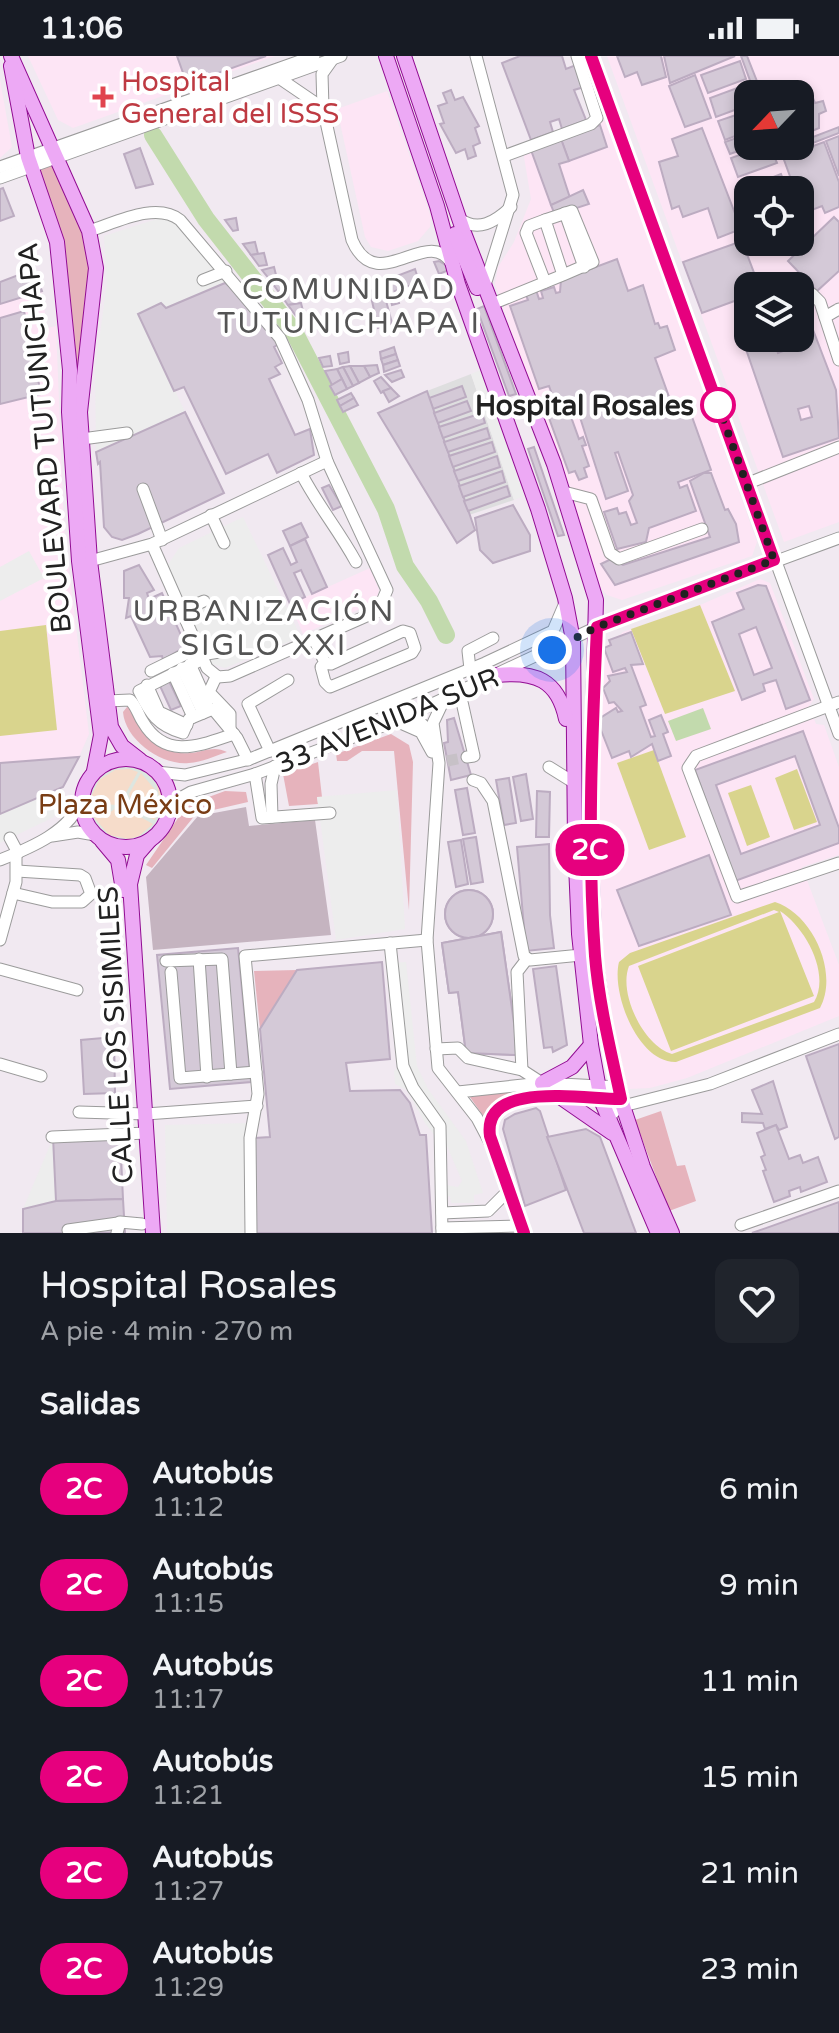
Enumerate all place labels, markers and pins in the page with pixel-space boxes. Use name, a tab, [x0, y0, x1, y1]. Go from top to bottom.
place label: Hospital General del ISSS	[121, 65, 339, 131]
marker: Hospital General del ISSS	[92, 86, 114, 108]
marker: Hospital Rosales	[701, 388, 735, 422]
place label: Hospital Rosales	[475, 389, 694, 423]

